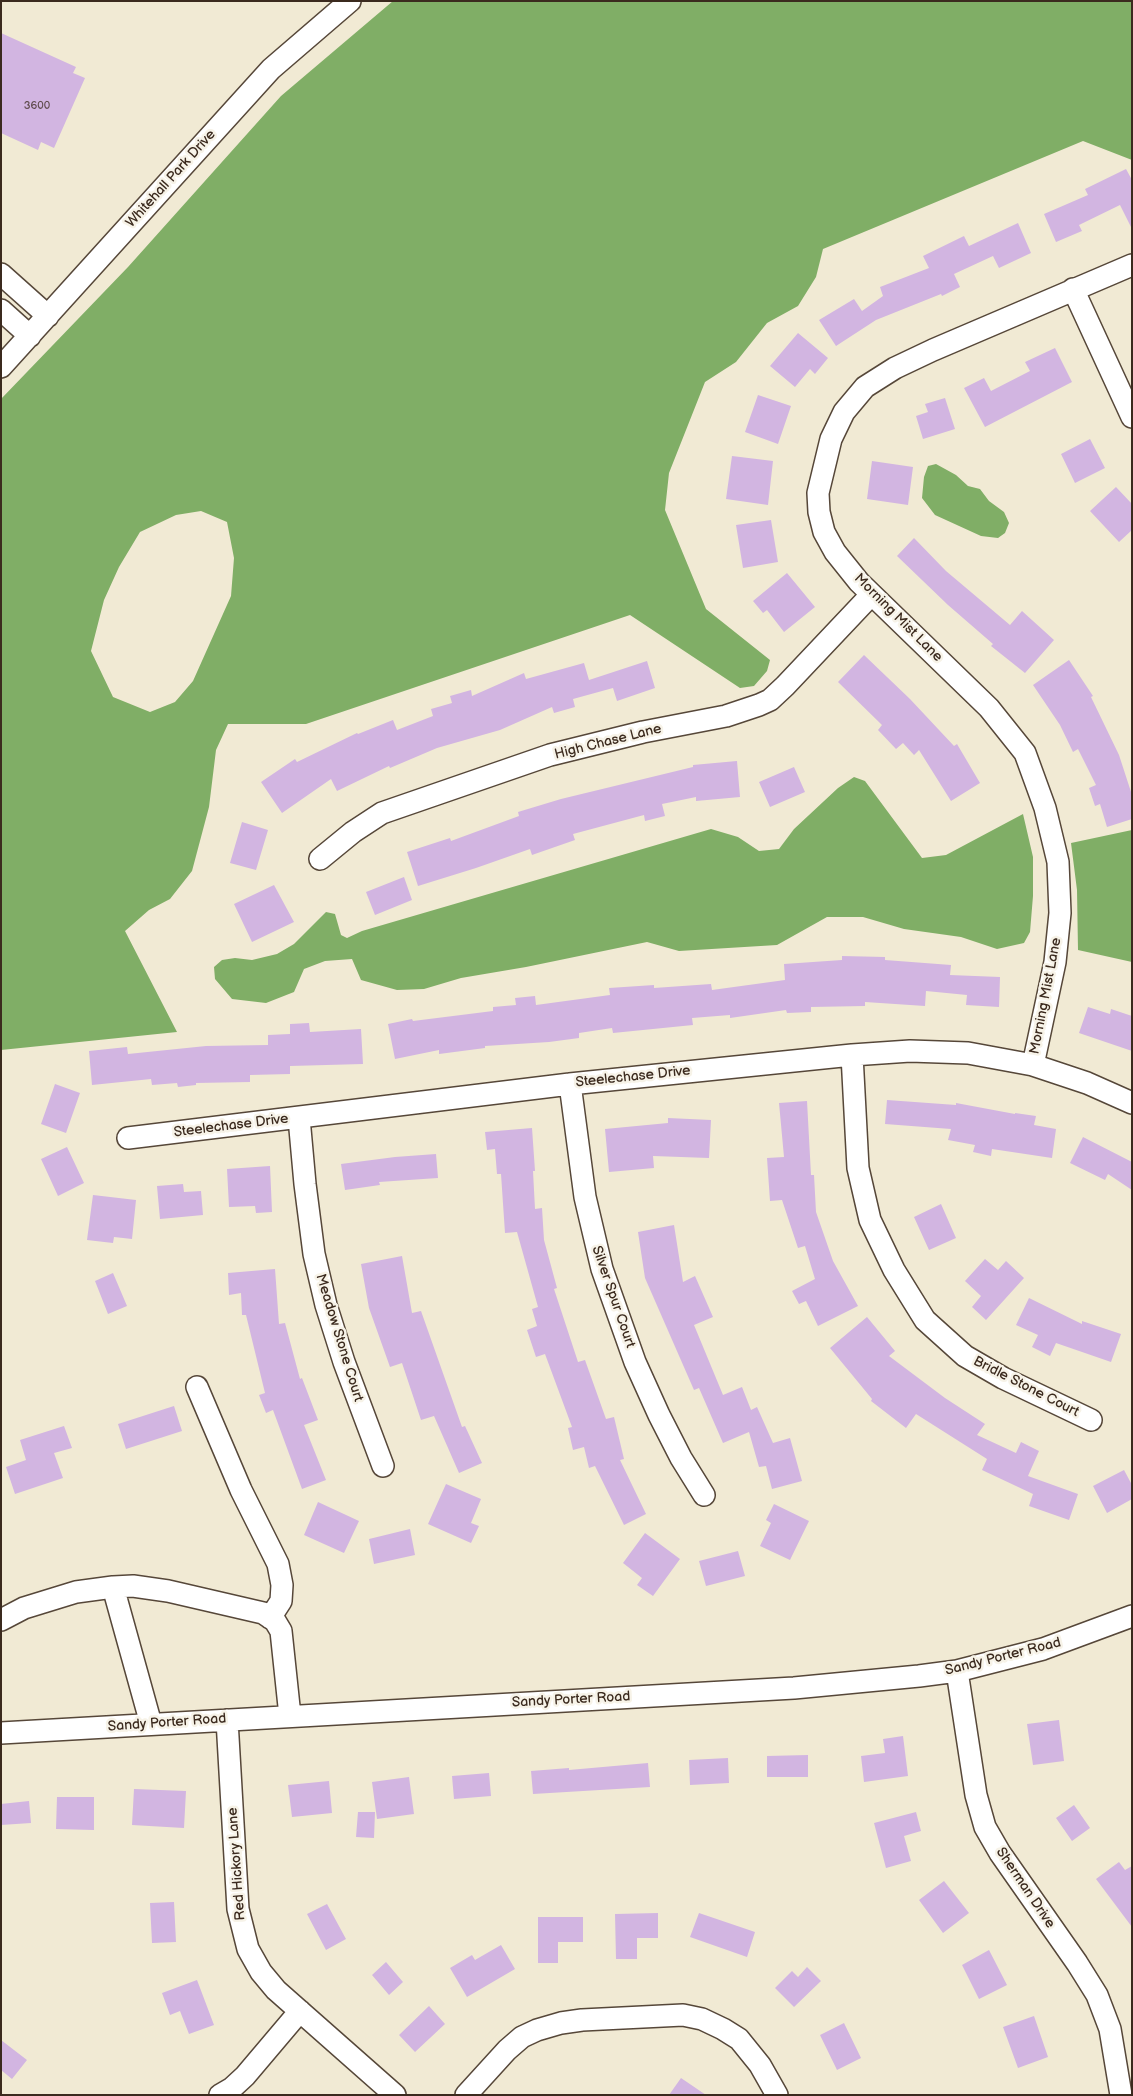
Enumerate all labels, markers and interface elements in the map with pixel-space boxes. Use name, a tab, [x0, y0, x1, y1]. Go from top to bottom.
house number: 3600	[24, 99, 50, 113]
street label: Whitehall Park Drive	[123, 127, 219, 231]
street label: Morning Mist Lane	[850, 570, 946, 666]
street label: High Chase Lane	[553, 721, 663, 763]
street label: Morning Mist Lane	[1026, 936, 1066, 1056]
street label: Steelechase Drive	[575, 1063, 691, 1091]
street label: Steelechase Drive	[173, 1111, 289, 1141]
street label: Silver Spur Court	[588, 1244, 638, 1350]
street label: Meadow Stone Court	[312, 1272, 366, 1404]
street label: Bridle Stone Court	[970, 1353, 1082, 1421]
street label: Sandy Porter Road	[943, 1634, 1063, 1680]
street label: Sandy Porter Road	[511, 1689, 631, 1711]
street label: Sandy Porter Road	[107, 1710, 227, 1736]
street label: Red Hickory Lane	[225, 1807, 249, 1921]
street label: Sherman Drive	[992, 1844, 1058, 1932]

